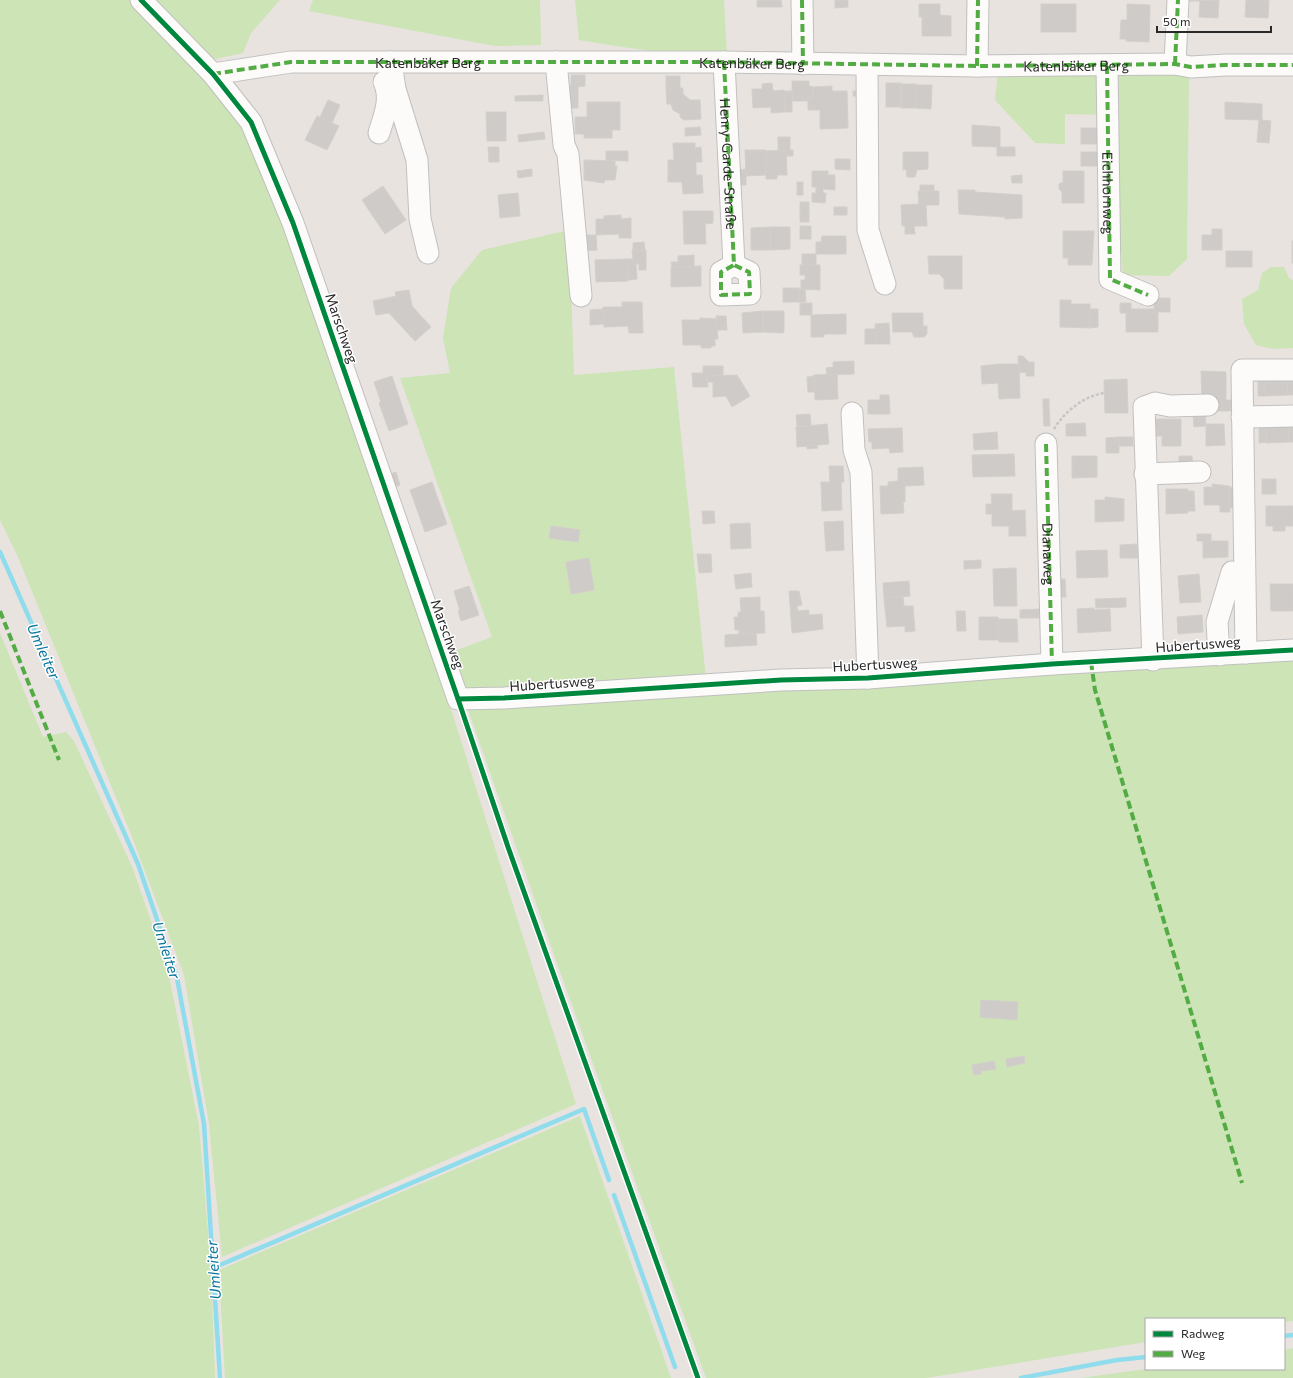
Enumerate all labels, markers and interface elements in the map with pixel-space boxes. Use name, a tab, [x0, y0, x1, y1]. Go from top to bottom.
scale bar	[1157, 8, 1271, 34]
text: 50 m	[1163, 14, 1191, 28]
street label: Katenbäker Berg	[699, 53, 806, 72]
street label: Katenbäker Berg	[375, 54, 481, 71]
street label: Katenbäker Berg	[1023, 56, 1129, 74]
street label: Henry-Garde-Straße	[717, 98, 741, 230]
street label: Eichhornweg	[1100, 152, 1118, 235]
street label: Marschweg	[322, 291, 362, 366]
street label: Dianaweg	[1040, 523, 1058, 586]
street label: Marschweg	[428, 597, 469, 672]
water label: Umleiter	[24, 620, 65, 683]
street label: Hubertusweg	[1155, 633, 1242, 655]
street label: Hubertusweg	[832, 653, 918, 675]
street label: Hubertusweg	[509, 672, 596, 694]
water label: Umleiter	[149, 919, 185, 982]
water label: Umleiter	[202, 1239, 224, 1300]
legend	[1145, 1318, 1285, 1370]
text: Radweg	[1181, 1326, 1225, 1340]
text: Weg	[1181, 1346, 1206, 1360]

